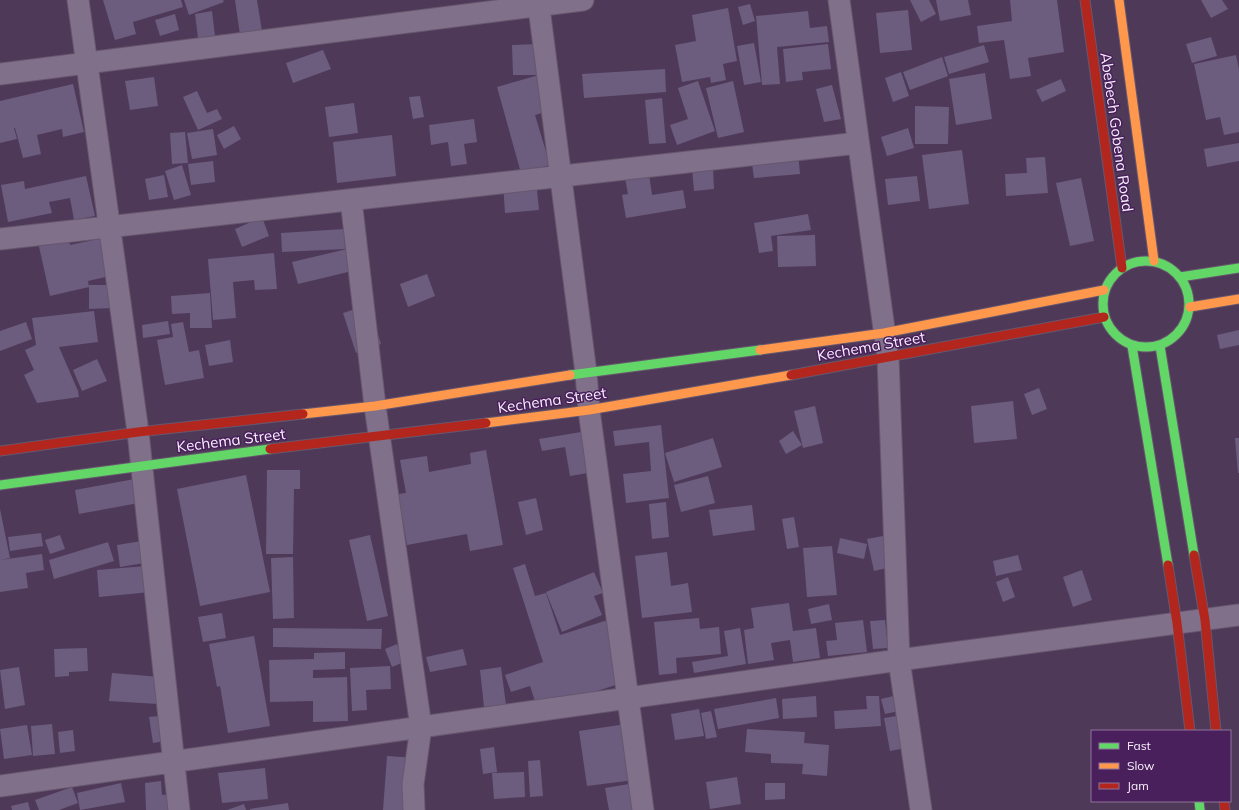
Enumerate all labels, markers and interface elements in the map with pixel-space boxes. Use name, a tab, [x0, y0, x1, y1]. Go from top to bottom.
street label: Abebech Gobena Road	[1096, 51, 1138, 213]
street label: Kechema Street	[815, 327, 927, 365]
street label: Kechema Street	[496, 383, 608, 417]
street label: Kechema Street	[176, 424, 286, 456]
legend	[1091, 730, 1231, 802]
text: Fast	[1127, 738, 1151, 753]
text: Slow	[1127, 758, 1155, 773]
text: Jam	[1127, 778, 1149, 793]

